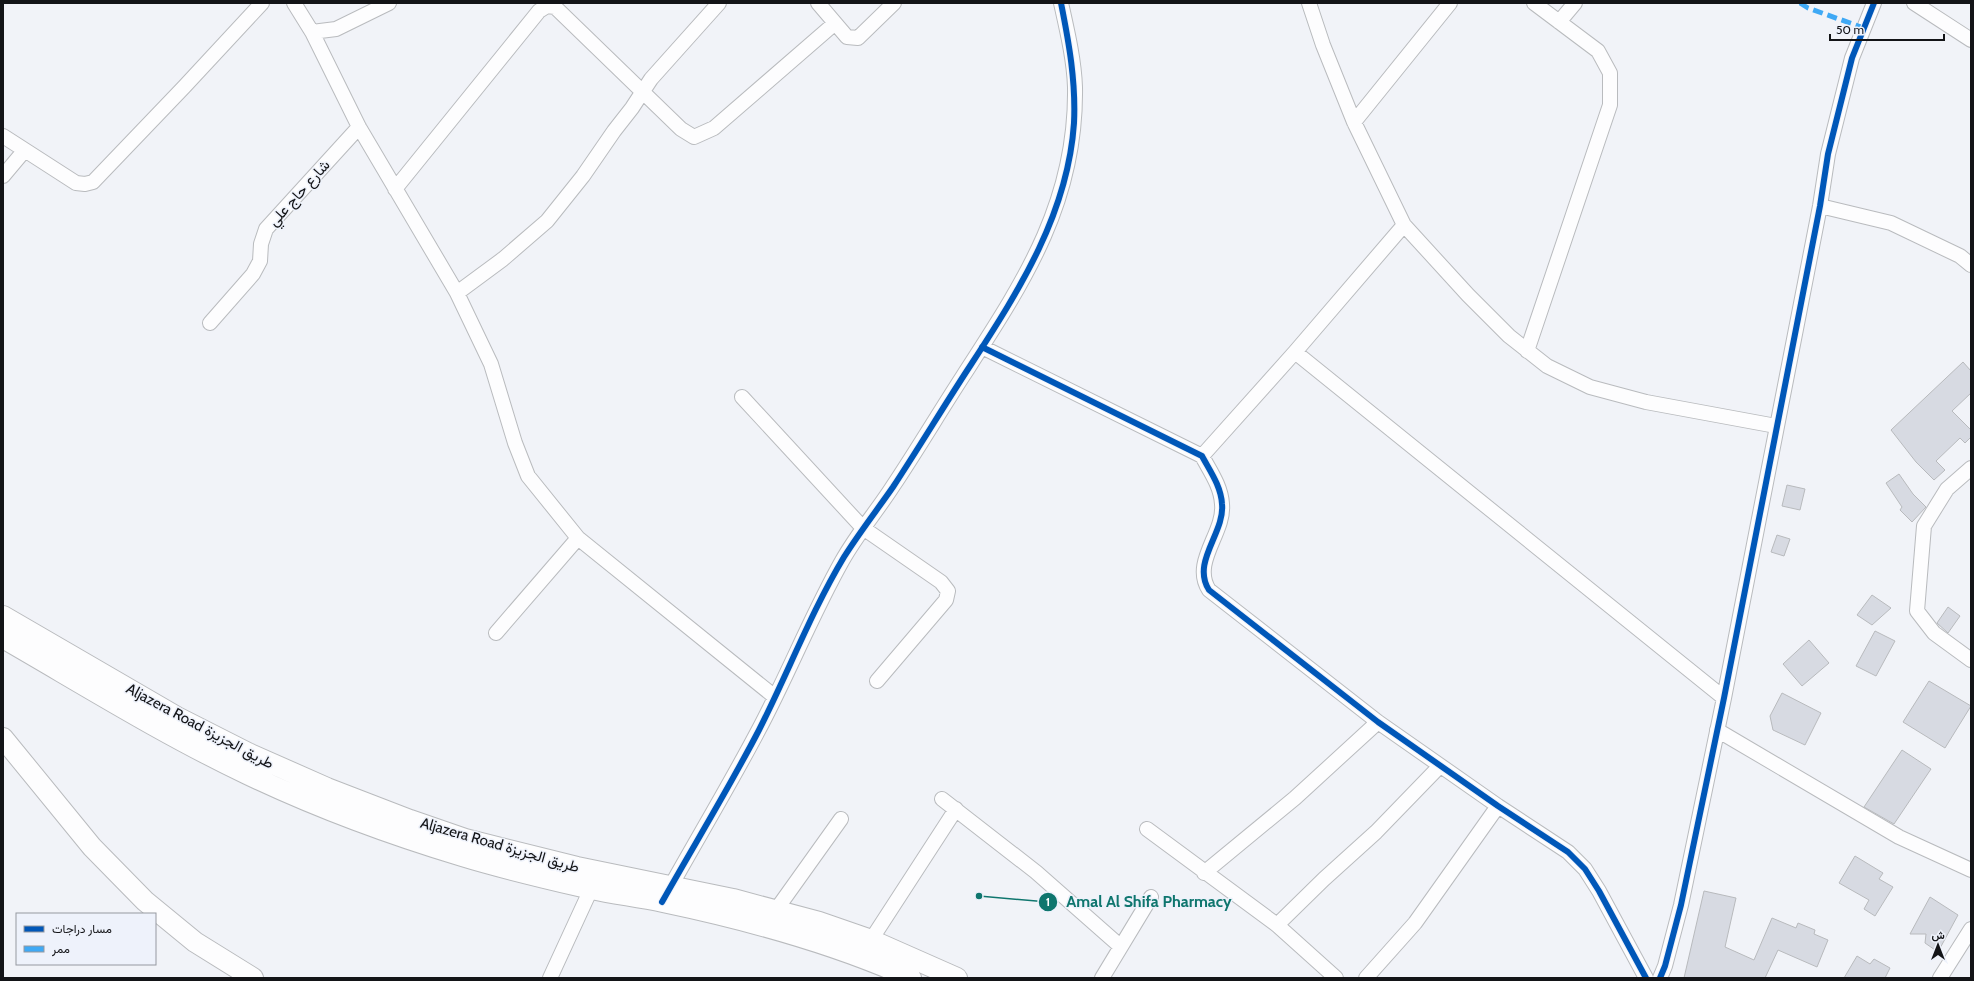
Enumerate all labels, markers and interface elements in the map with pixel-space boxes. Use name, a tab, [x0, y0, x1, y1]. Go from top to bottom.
scale bar	[1830, 16, 1944, 42]
text: 50 m	[1836, 22, 1864, 37]
street label: شارع حاج علي	[264, 156, 337, 233]
street label: Aljazera Road طريق الجزيزة	[123, 679, 277, 774]
street label: Aljazera Road طريق الجزيزة	[418, 814, 582, 877]
callout: Amal Al Shifa Pharmacy	[1038, 888, 1239, 916]
text: Amal Al Shifa Pharmacy	[1066, 892, 1232, 911]
text: 1	[1046, 894, 1050, 909]
legend	[16, 913, 156, 965]
text: مسار دراجات	[52, 921, 112, 937]
north arrow	[1918, 925, 1958, 965]
text: ش	[1931, 928, 1945, 942]
text: ممر	[51, 941, 70, 957]

